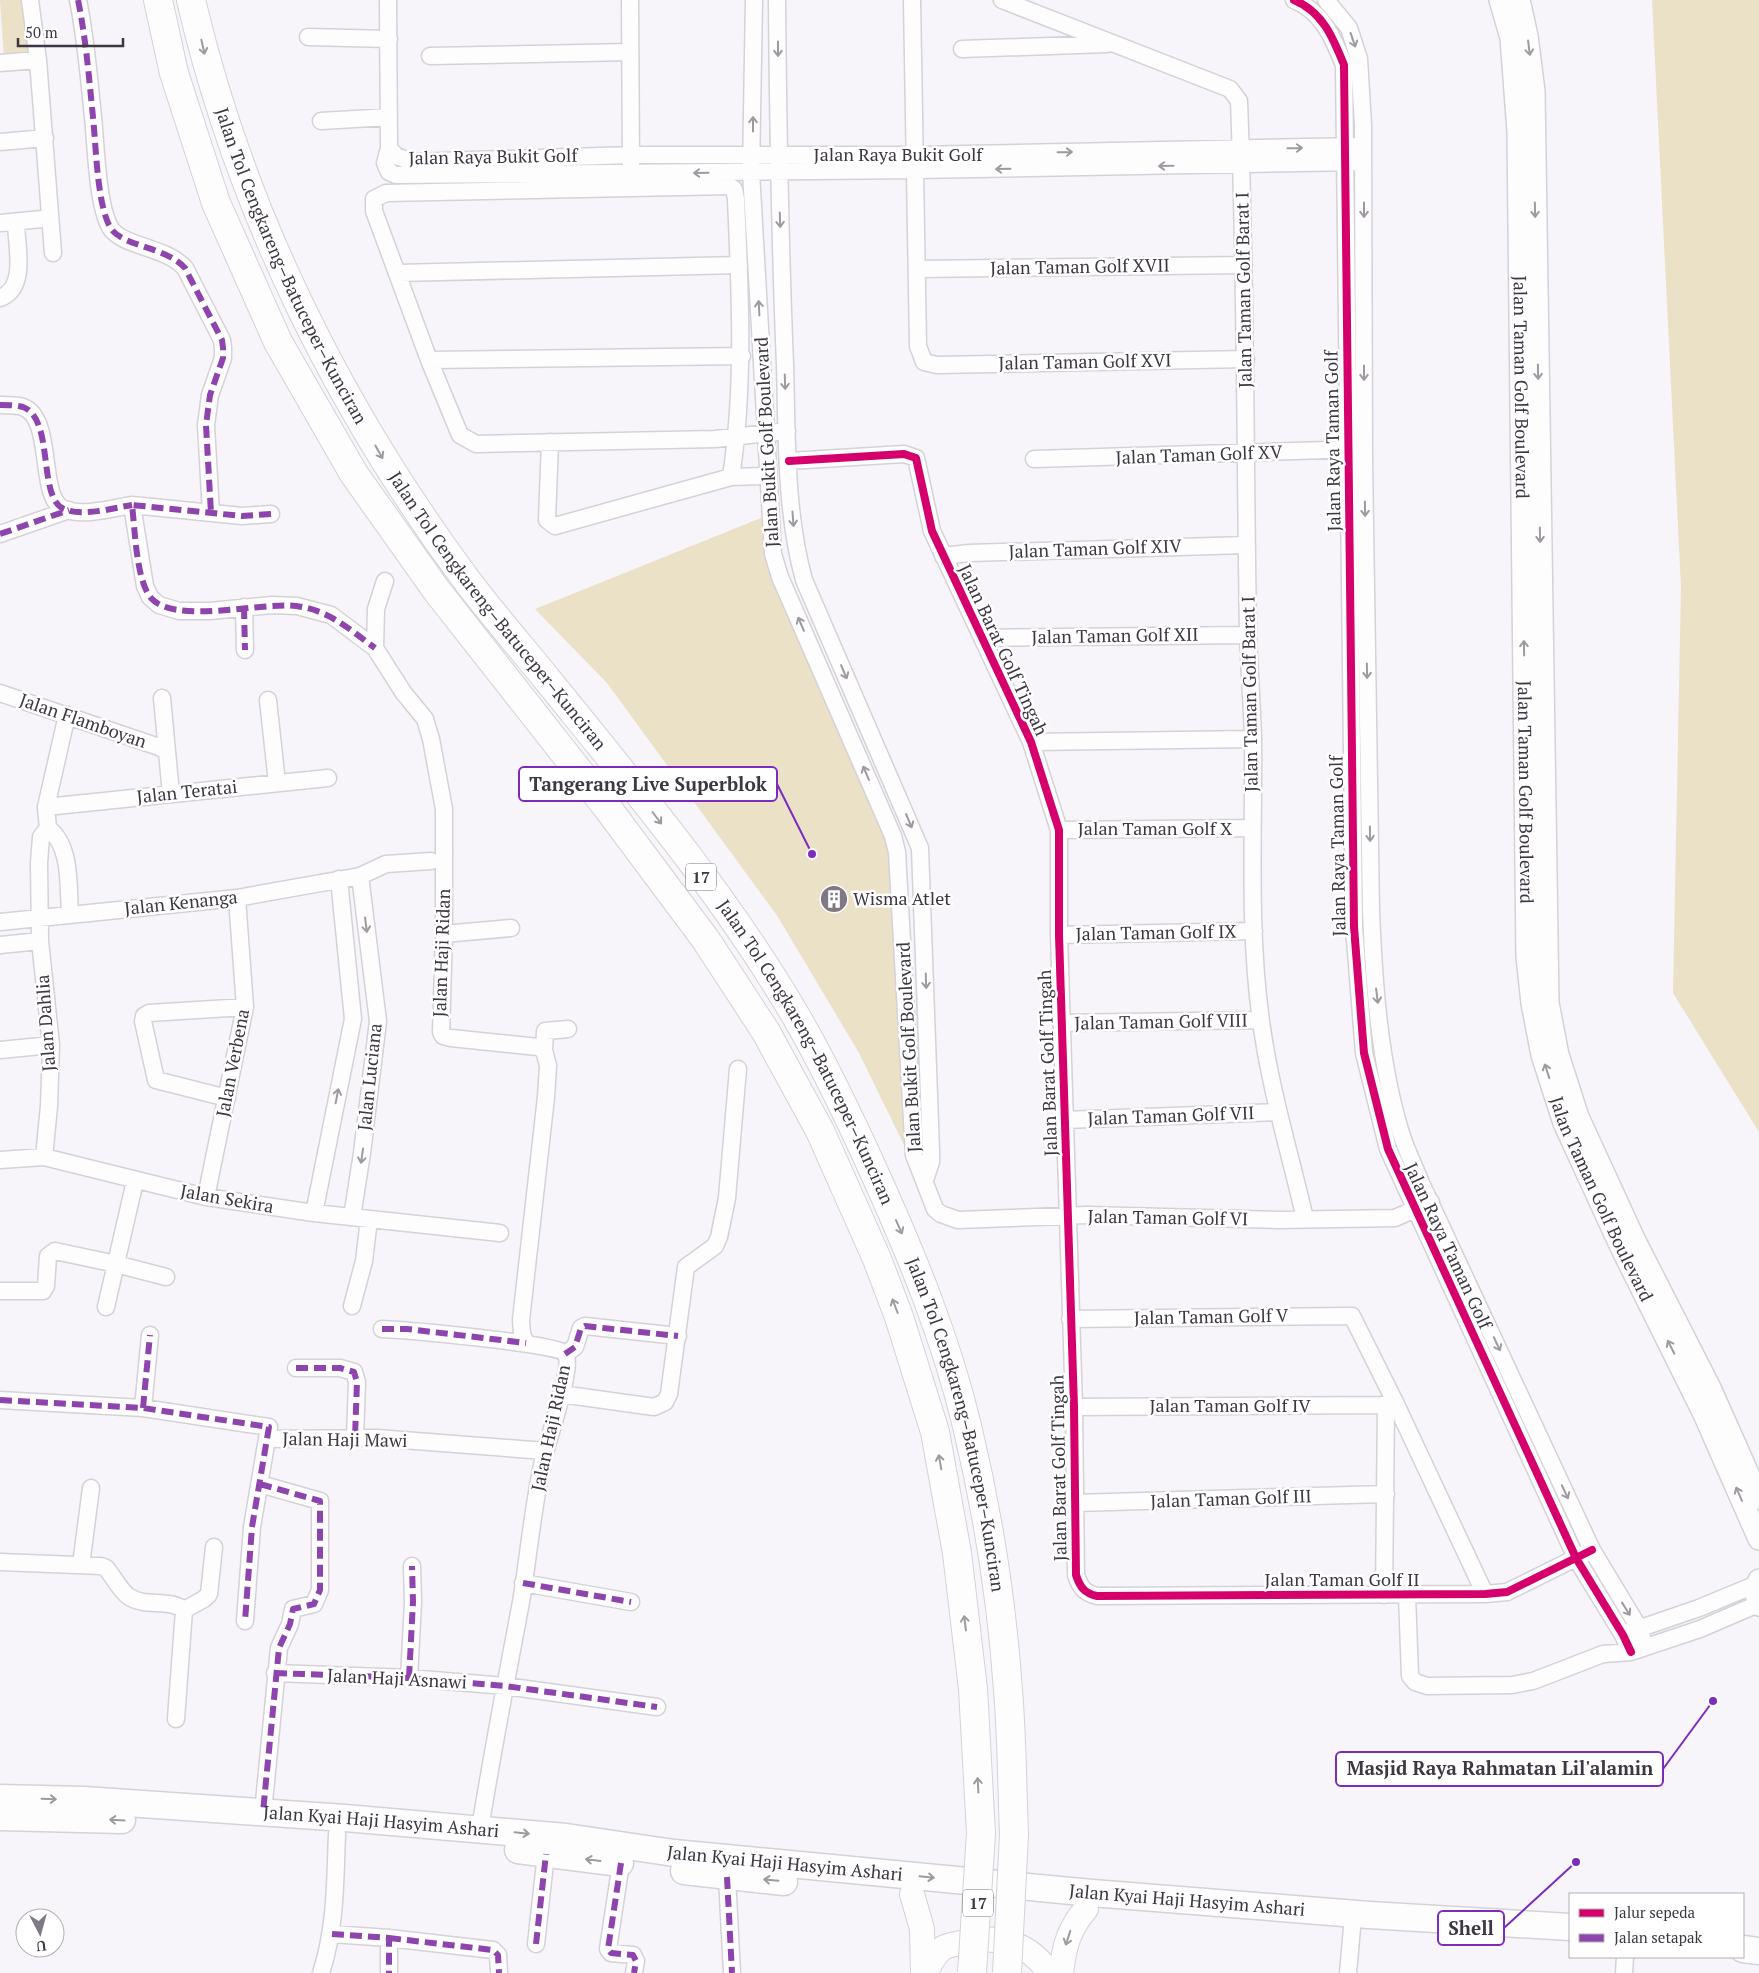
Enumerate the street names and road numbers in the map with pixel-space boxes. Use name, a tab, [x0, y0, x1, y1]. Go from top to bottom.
street label: Jalan Tol Cengkareng–Batuceper–Kunciran	[210, 104, 374, 428]
street label: Jalan Raya Bukit Golf	[408, 142, 580, 169]
street label: Jalan Raya Bukit Golf	[814, 142, 984, 166]
street label: Jalan Taman Golf Barat I	[1229, 192, 1257, 388]
street label: Jalan Taman Golf XVII	[990, 252, 1170, 280]
street label: Jalan Taman Golf Boulevard	[1509, 275, 1535, 499]
street label: Jalan Bukit Golf Boulevard	[748, 336, 784, 548]
street label: Jalan Taman Golf XVI	[998, 347, 1172, 375]
street label: Jalan Raya Taman Golf	[1318, 348, 1346, 532]
street label: Jalan Taman Golf XV	[1115, 439, 1283, 469]
street label: Jalan Tol Cengkareng–Batuceper–Kunciran	[384, 467, 613, 755]
street label: Jalan Taman Golf XIV	[1008, 533, 1183, 563]
street label: Jalan Barat Golf Tingah	[954, 560, 1054, 740]
street label: Jalan Taman Golf Barat I	[1235, 596, 1263, 792]
street label: Jalan Taman Golf XII	[1031, 622, 1199, 648]
street label: Jalan Taman Golf Boulevard	[1513, 680, 1539, 904]
street label: Jalan Flamboyan	[17, 687, 150, 753]
street label: Jalan Raya Taman Golf	[1323, 753, 1351, 937]
street label: Jalan Teratai	[135, 774, 238, 808]
street label: Jalan Taman Golf X	[1078, 816, 1232, 840]
road number: 17	[686, 864, 716, 890]
street label: Jalan Kenanga	[123, 884, 239, 920]
street label: Jalan Haji Ridan	[427, 888, 455, 1018]
street label: Jalan Tol Cengkareng–Batuceper–Kunciran	[713, 895, 900, 1208]
street label: Jalan Taman Golf IX	[1075, 919, 1237, 945]
street label: Jalan Bukit Golf Boulevard	[890, 941, 926, 1153]
street label: Jalan Barat Golf Tingah	[1032, 969, 1062, 1157]
street label: Jalan Dahlia	[30, 974, 60, 1072]
street label: Jalan Verbena	[210, 1007, 254, 1119]
street label: Jalan Taman Golf VIII	[1074, 1007, 1248, 1035]
street label: Jalan Luciana	[351, 1022, 387, 1132]
street label: Jalan Taman Golf Boulevard	[1545, 1093, 1659, 1305]
street label: Jalan Taman Golf VII	[1087, 1100, 1255, 1130]
street label: Jalan Raya Taman Golf	[1400, 1158, 1499, 1334]
street label: Jalan Sekira	[179, 1178, 276, 1218]
street label: Jalan Taman Golf VI	[1088, 1204, 1249, 1230]
street label: Jalan Tol Cengkareng–Batuceper–Kunciran	[901, 1254, 1011, 1594]
street label: Jalan Taman Golf V	[1134, 1303, 1289, 1329]
street label: Jalan Haji Ridan	[525, 1362, 575, 1493]
street label: Jalan Barat Golf Tingah	[1044, 1374, 1072, 1562]
street label: Jalan Taman Golf IV	[1149, 1393, 1311, 1417]
street label: Jalan Haji Mawi	[282, 1426, 408, 1452]
street label: Jalan Taman Golf III	[1150, 1483, 1312, 1513]
street label: Jalan Taman Golf II	[1264, 1567, 1420, 1591]
street label: Jalan Haji Asnawi	[327, 1662, 468, 1694]
street label: Jalan Kyai Haji Hasyim Ashari	[262, 1799, 500, 1842]
street label: Jalan Kyai Haji Hasyim Ashari	[665, 1839, 904, 1886]
street label: Jalan Kyai Haji Hasyim Ashari	[1068, 1878, 1306, 1921]
road number: 17	[963, 1890, 993, 1916]

